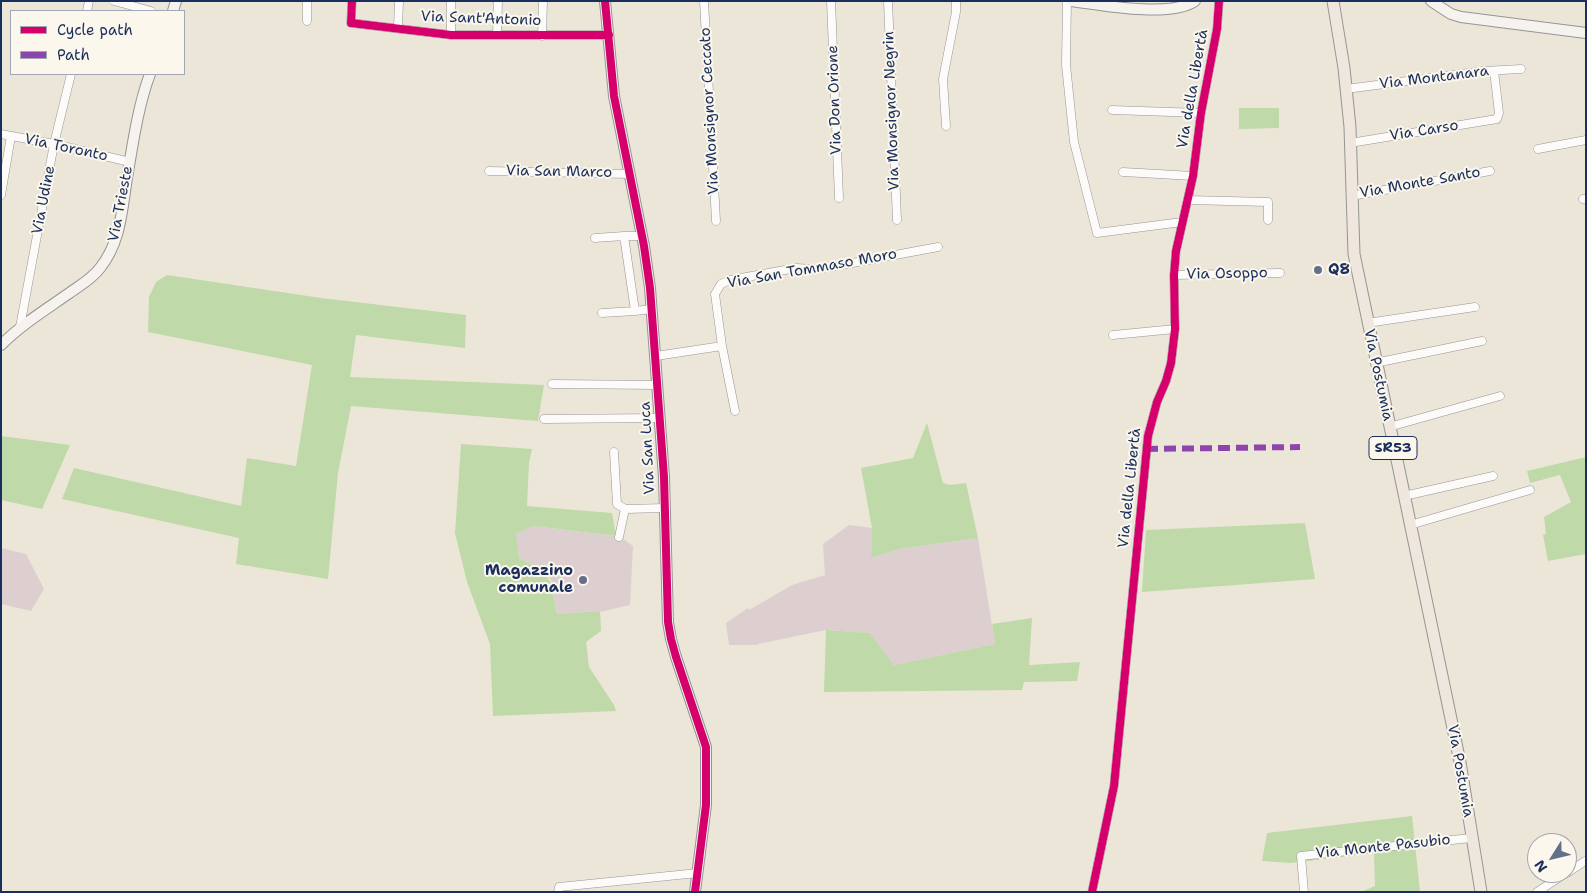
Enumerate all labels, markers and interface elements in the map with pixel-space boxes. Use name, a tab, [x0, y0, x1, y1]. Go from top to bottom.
street label: Via Sant'Antonio	[420, 8, 542, 30]
legend	[10, 10, 185, 75]
text: Cycle path	[57, 20, 133, 40]
street label: Via Monsignor Ceccato	[697, 27, 723, 195]
street label: Via della Libertà	[1174, 28, 1212, 150]
street label: Via Monsignor Negrin	[880, 31, 904, 191]
text: Path	[57, 45, 90, 65]
street label: Via Don Orione	[824, 45, 846, 155]
street label: Via Montanara	[1378, 62, 1490, 94]
street label: Via Carso	[1388, 117, 1460, 145]
street label: Via Toronto	[23, 130, 109, 166]
street label: Via San Marco	[506, 162, 612, 182]
street label: Via Udine	[29, 164, 59, 236]
street label: Via Trieste	[105, 164, 137, 244]
street label: Via Monte Santo	[1358, 164, 1482, 202]
street label: Via San Tommaso Moro	[726, 245, 898, 293]
place label: Q8	[1328, 261, 1350, 279]
street label: Via Osoppo	[1186, 264, 1268, 284]
marker: Q8	[1312, 264, 1324, 276]
street label: Via Postumia	[1359, 327, 1397, 423]
street label: Via San Luca	[637, 401, 659, 495]
street label: Via della Libertà	[1115, 427, 1145, 549]
road number: SR53	[1369, 436, 1417, 459]
place label: Magazzino comunale	[485, 562, 573, 597]
marker: Magazzino comunale	[577, 574, 589, 586]
street label: Via Postumia	[1443, 723, 1477, 819]
street label: Via Monte Pasubio	[1315, 831, 1451, 863]
north arrow	[1527, 833, 1577, 883]
text: N	[1530, 856, 1551, 876]

